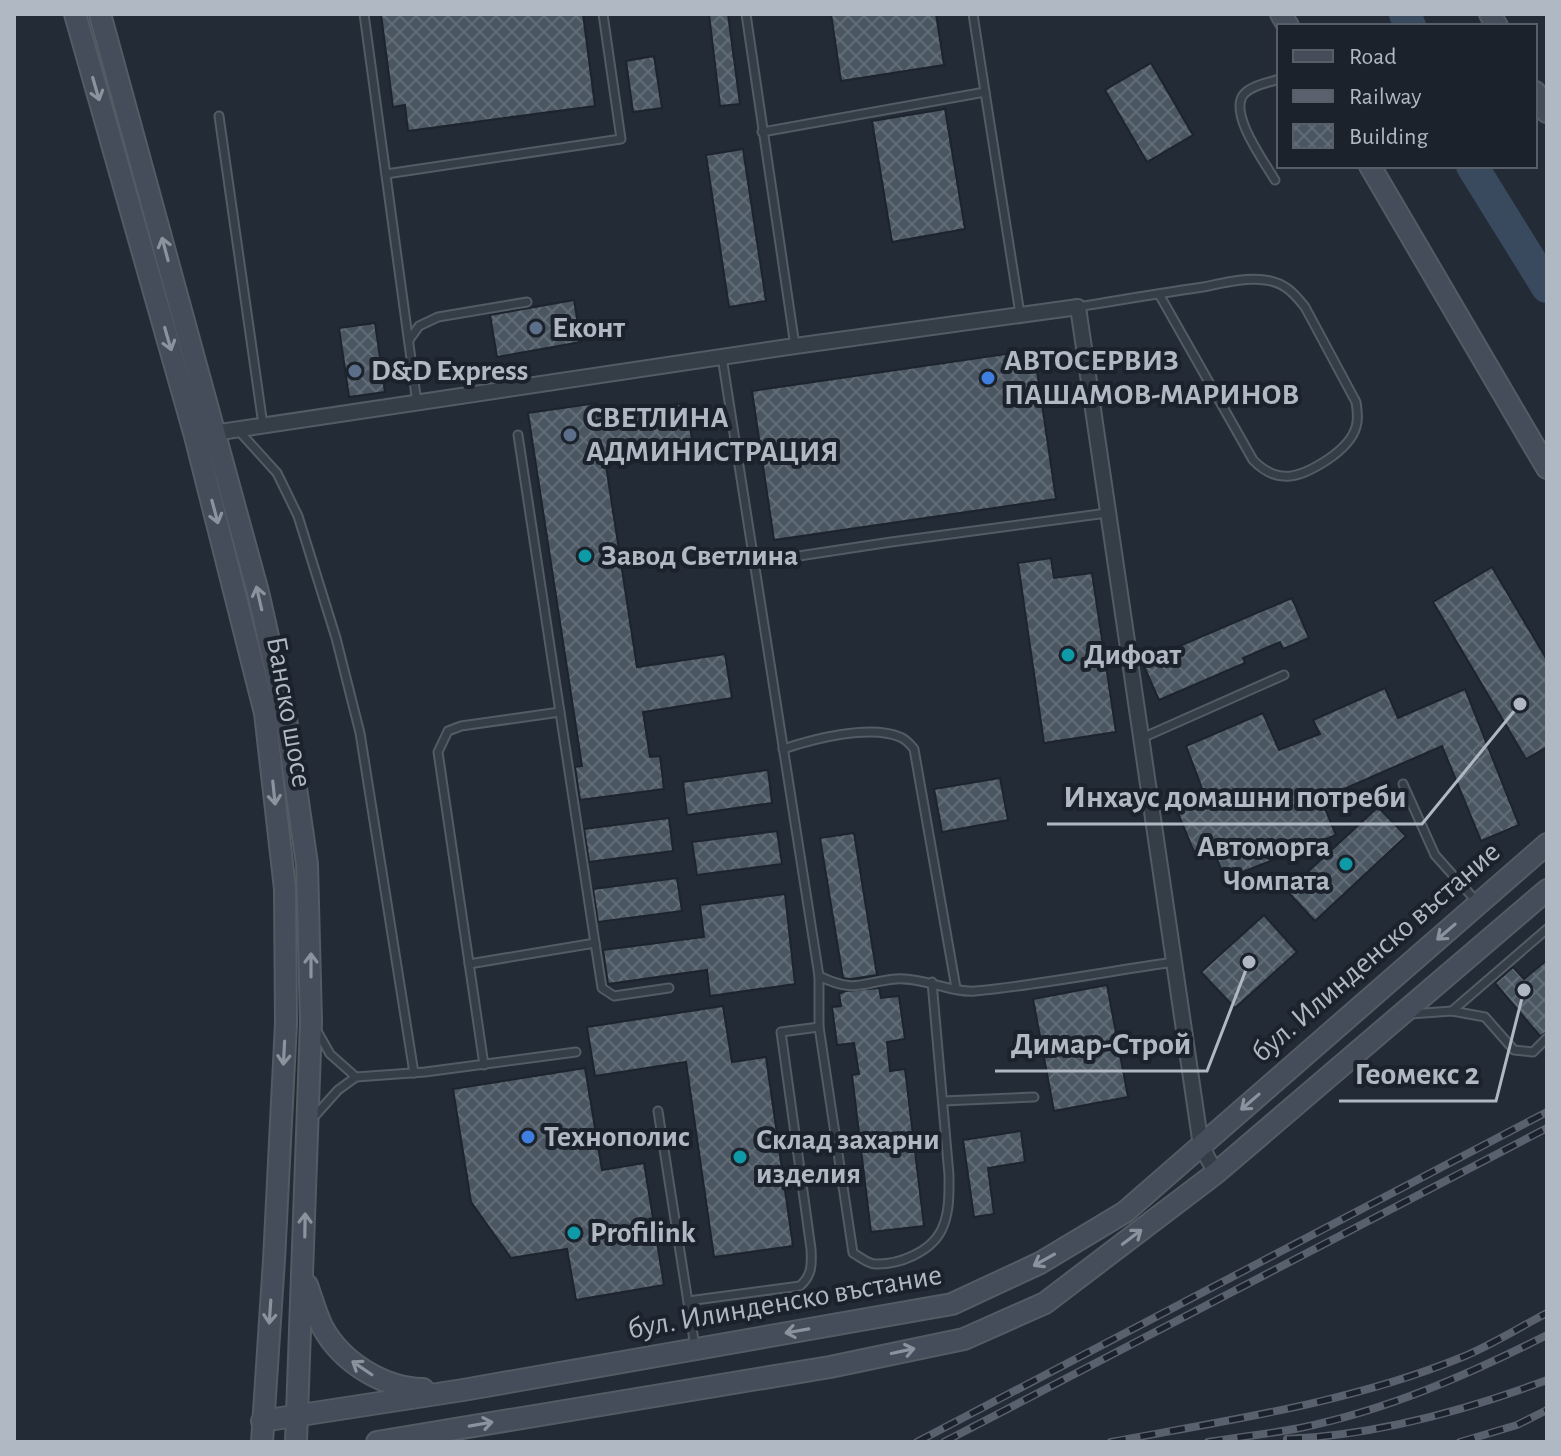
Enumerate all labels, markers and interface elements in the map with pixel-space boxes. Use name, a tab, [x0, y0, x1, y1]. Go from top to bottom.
legend	[1277, 24, 1537, 168]
text: Road	[1349, 45, 1397, 69]
one-way arrow	[90, 76, 105, 101]
text: Railway	[1349, 85, 1421, 109]
text: Building	[1349, 125, 1428, 149]
one-way arrow	[157, 236, 172, 262]
place label: Еконт	[552, 313, 625, 343]
marker: Еконт	[527, 319, 545, 337]
one-way arrow	[161, 326, 176, 352]
place label: АВТОСЕРВИЗ ПАШАМОВ-МАРИНОВ	[1004, 346, 1299, 410]
place label: D&D Express	[371, 356, 528, 386]
marker: D&D Express	[346, 362, 364, 380]
marker: АВТОСЕРВИЗ ПАШАМОВ-МАРИНОВ	[979, 369, 997, 387]
place label: СВЕТЛИНА АДМИНИСТРАЦИЯ	[586, 403, 838, 467]
marker: СВЕТЛИНА АДМИНИСТРАЦИЯ	[561, 426, 579, 444]
one-way arrow	[209, 498, 224, 524]
place label: Завод Светлина	[601, 541, 798, 571]
marker: Завод Светлина	[576, 547, 594, 565]
one-way arrow	[251, 585, 266, 611]
street label: Банско шосе	[261, 634, 317, 790]
place label: Дифоат	[1084, 640, 1181, 670]
marker: Дифоат	[1059, 646, 1077, 664]
callout: Инхаус домашни потреби	[1047, 768, 1422, 824]
one-way arrow	[267, 779, 282, 806]
text: Инхаус домашни потреби	[1063, 781, 1407, 813]
place label: Автоморга Чомпата	[1197, 832, 1330, 896]
street label: бул. Илинденско въстание	[1246, 836, 1506, 1068]
marker: Автоморга Чомпата	[1337, 855, 1355, 873]
one-way arrow	[1436, 923, 1456, 941]
one-way arrow	[303, 952, 319, 979]
callout: Димар-Строй	[995, 1015, 1207, 1071]
text: Димар-Строй	[1011, 1028, 1191, 1060]
one-way arrow	[277, 1039, 292, 1066]
callout: Геомекс 2	[1339, 1045, 1496, 1101]
text: Геомекс 2	[1355, 1058, 1480, 1090]
one-way arrow	[1240, 1093, 1260, 1111]
place label: Технополис	[544, 1122, 690, 1152]
place label: Склад захарни изделия	[756, 1125, 940, 1189]
marker: Технополис	[519, 1128, 537, 1146]
marker: Склад захарни изделия	[731, 1148, 749, 1166]
one-way arrow	[297, 1212, 312, 1239]
place label: Profilink	[590, 1218, 696, 1248]
marker: Profilink	[565, 1224, 583, 1242]
one-way arrow	[1121, 1228, 1142, 1245]
one-way arrow	[1033, 1252, 1056, 1268]
street label: бул. Илинденско въстание	[626, 1260, 944, 1344]
one-way arrow	[262, 1298, 277, 1325]
one-way arrow	[784, 1325, 810, 1340]
one-way arrow	[890, 1343, 915, 1358]
one-way arrow	[352, 1359, 374, 1376]
one-way arrow	[468, 1416, 494, 1431]

